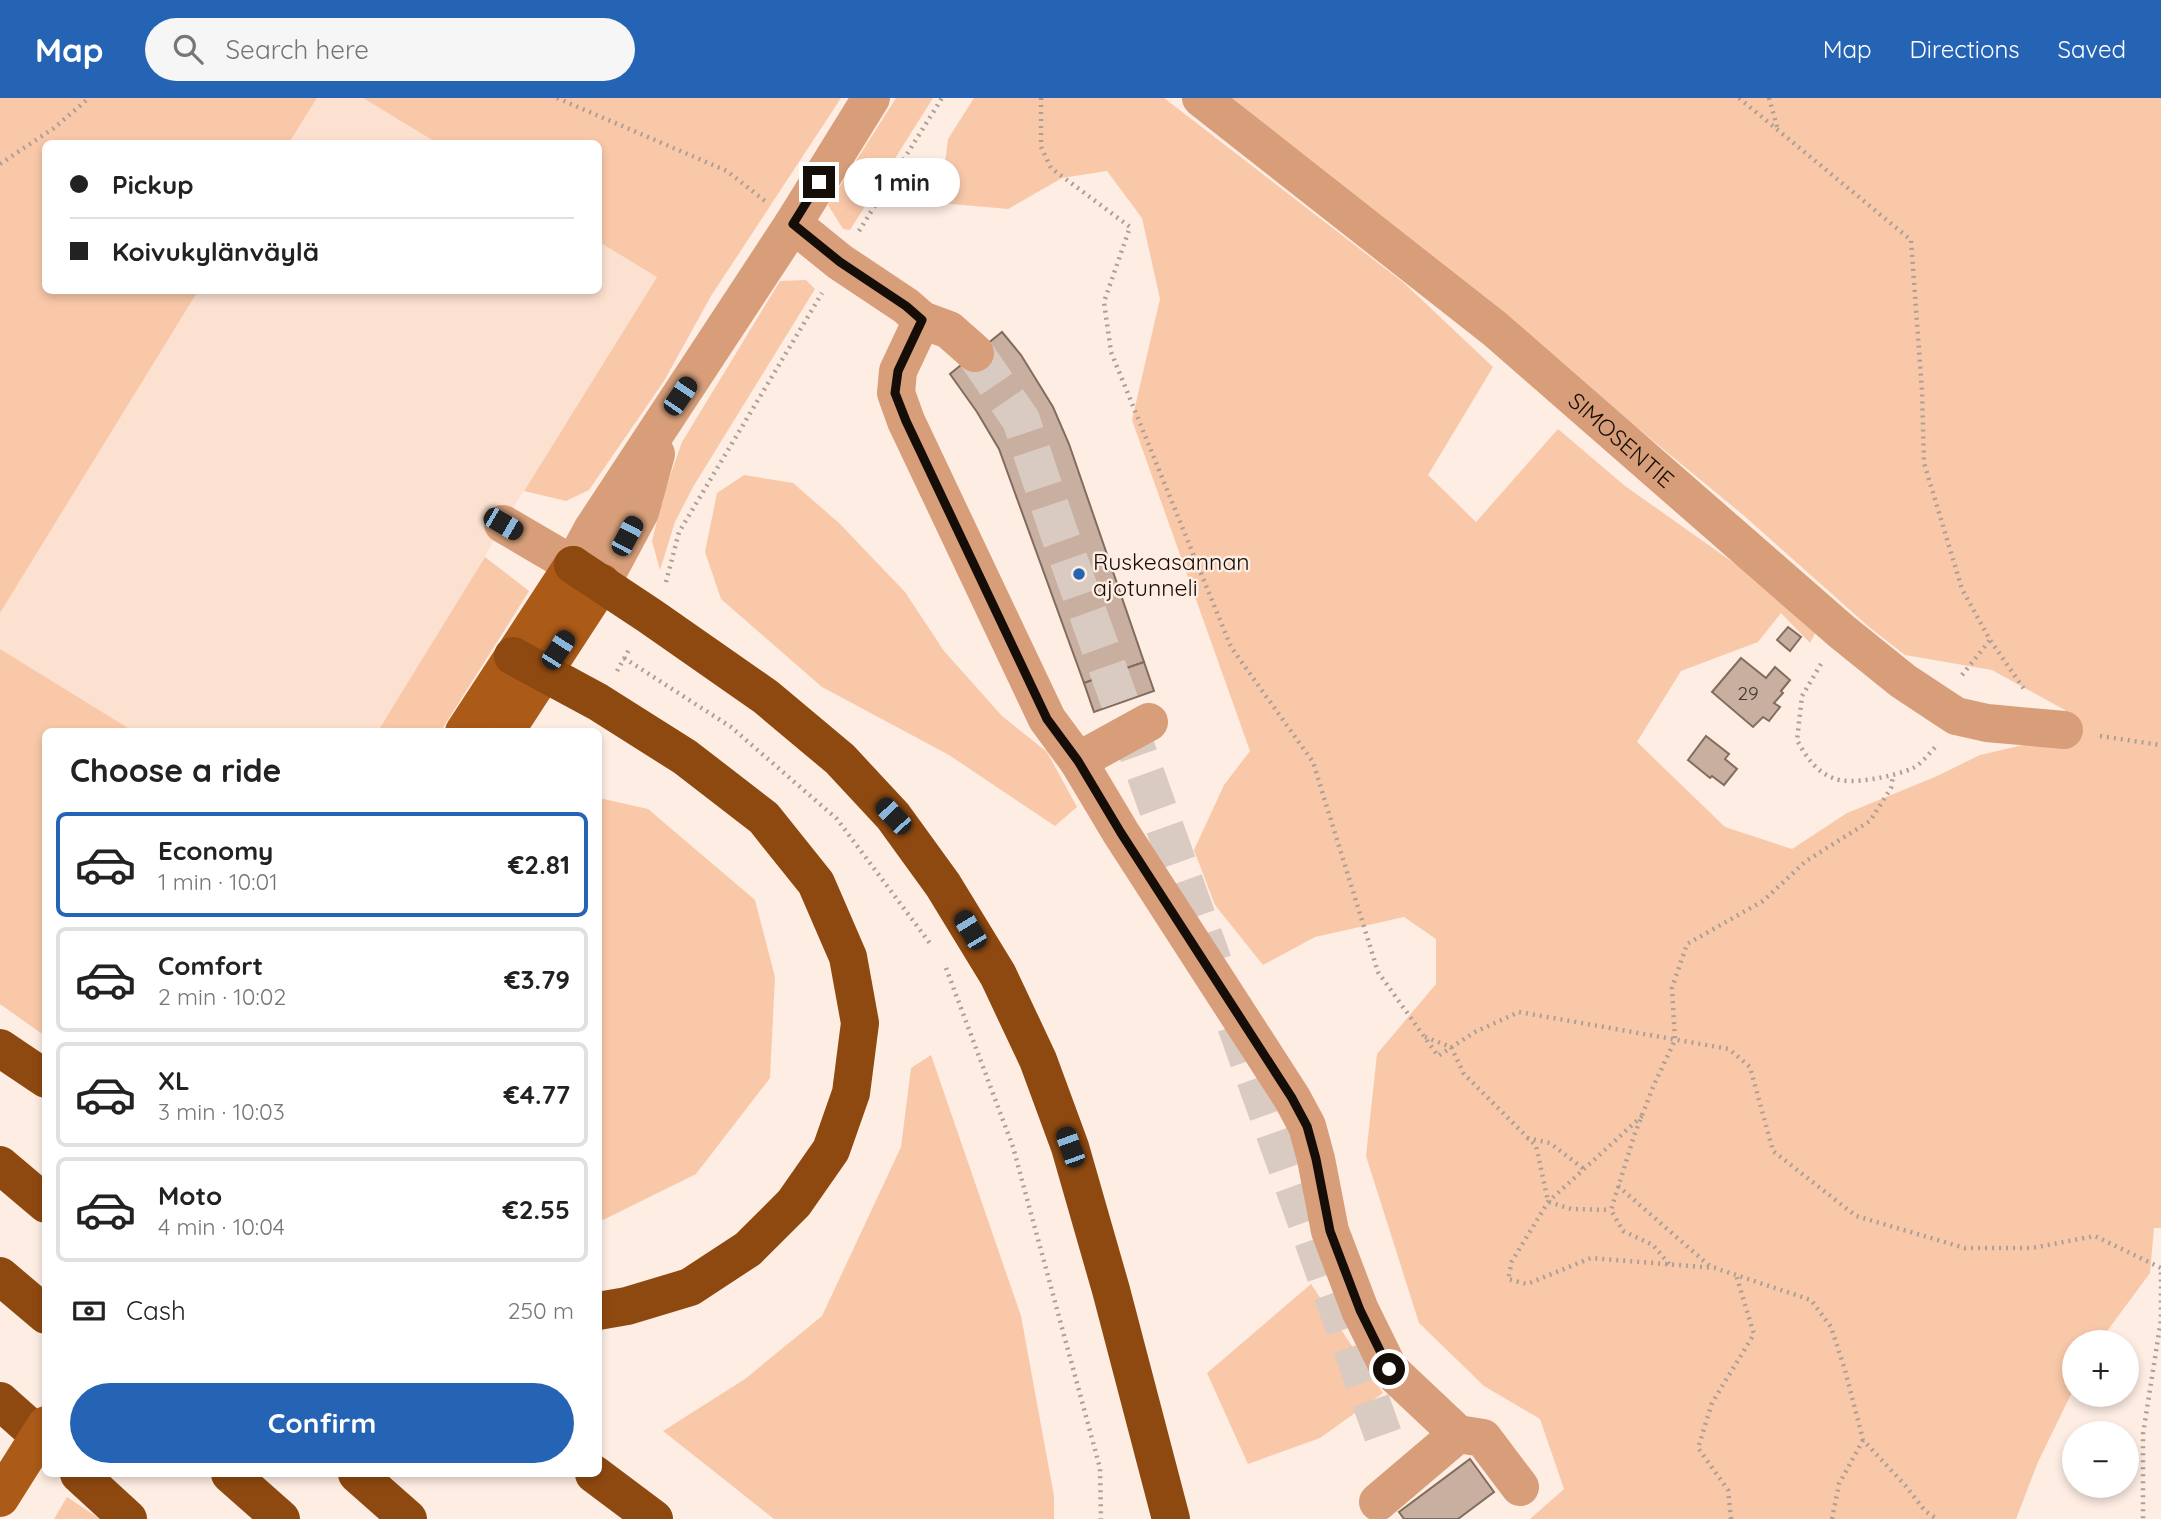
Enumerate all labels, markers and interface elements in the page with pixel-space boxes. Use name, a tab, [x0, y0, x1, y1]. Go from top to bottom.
search box	[145, 18, 635, 81]
text: Map	[35, 29, 103, 70]
icon: search	[169, 30, 207, 68]
text: Search here	[225, 33, 369, 66]
text: Map	[1823, 34, 1872, 64]
text: Directions	[1910, 34, 2020, 64]
text: Saved	[2058, 34, 2126, 64]
callout: 1 min	[844, 158, 959, 206]
route end	[803, 166, 835, 198]
text: Pickup	[112, 168, 194, 201]
text: 1 min	[874, 168, 930, 197]
text: Koivukylänväylä	[112, 235, 319, 268]
car	[660, 373, 701, 419]
street label: SIMOSENTIE	[1563, 386, 1680, 493]
car	[480, 504, 527, 544]
car	[608, 513, 647, 559]
place label: Ruskeasannan ajotunneli	[1093, 547, 1250, 602]
marker: Ruskeasannan ajotunneli	[1071, 566, 1087, 582]
car	[538, 627, 579, 673]
house number: 29	[1737, 681, 1759, 705]
text: Choose a ride	[70, 750, 282, 790]
car	[871, 793, 916, 839]
icon: car	[74, 833, 137, 896]
text: Economy	[158, 834, 273, 867]
text: €2.81	[508, 848, 570, 881]
text: 1 min · 10:01	[158, 867, 278, 896]
car	[951, 907, 990, 953]
icon: car	[74, 948, 137, 1011]
text: Comfort	[158, 949, 263, 982]
text: €3.79	[504, 963, 570, 996]
text: 2 min · 10:02	[158, 982, 286, 1011]
icon: car	[74, 1063, 137, 1126]
text: XL	[158, 1064, 190, 1097]
text: €4.77	[503, 1078, 570, 1111]
text: 3 min · 10:03	[158, 1097, 285, 1126]
car	[1053, 1124, 1088, 1170]
icon: car	[74, 1178, 137, 1241]
text: Moto	[158, 1179, 222, 1212]
text: €2.55	[502, 1193, 570, 1226]
text: 4 min · 10:04	[158, 1212, 285, 1241]
icon: cash	[70, 1292, 108, 1330]
text: Cash	[126, 1294, 186, 1327]
text: 250 m	[508, 1296, 574, 1325]
map controls	[2062, 1330, 2139, 1498]
button: +	[2062, 1330, 2139, 1407]
route start	[1373, 1353, 1405, 1385]
button: Confirm	[70, 1383, 574, 1463]
button: −	[2062, 1421, 2139, 1498]

